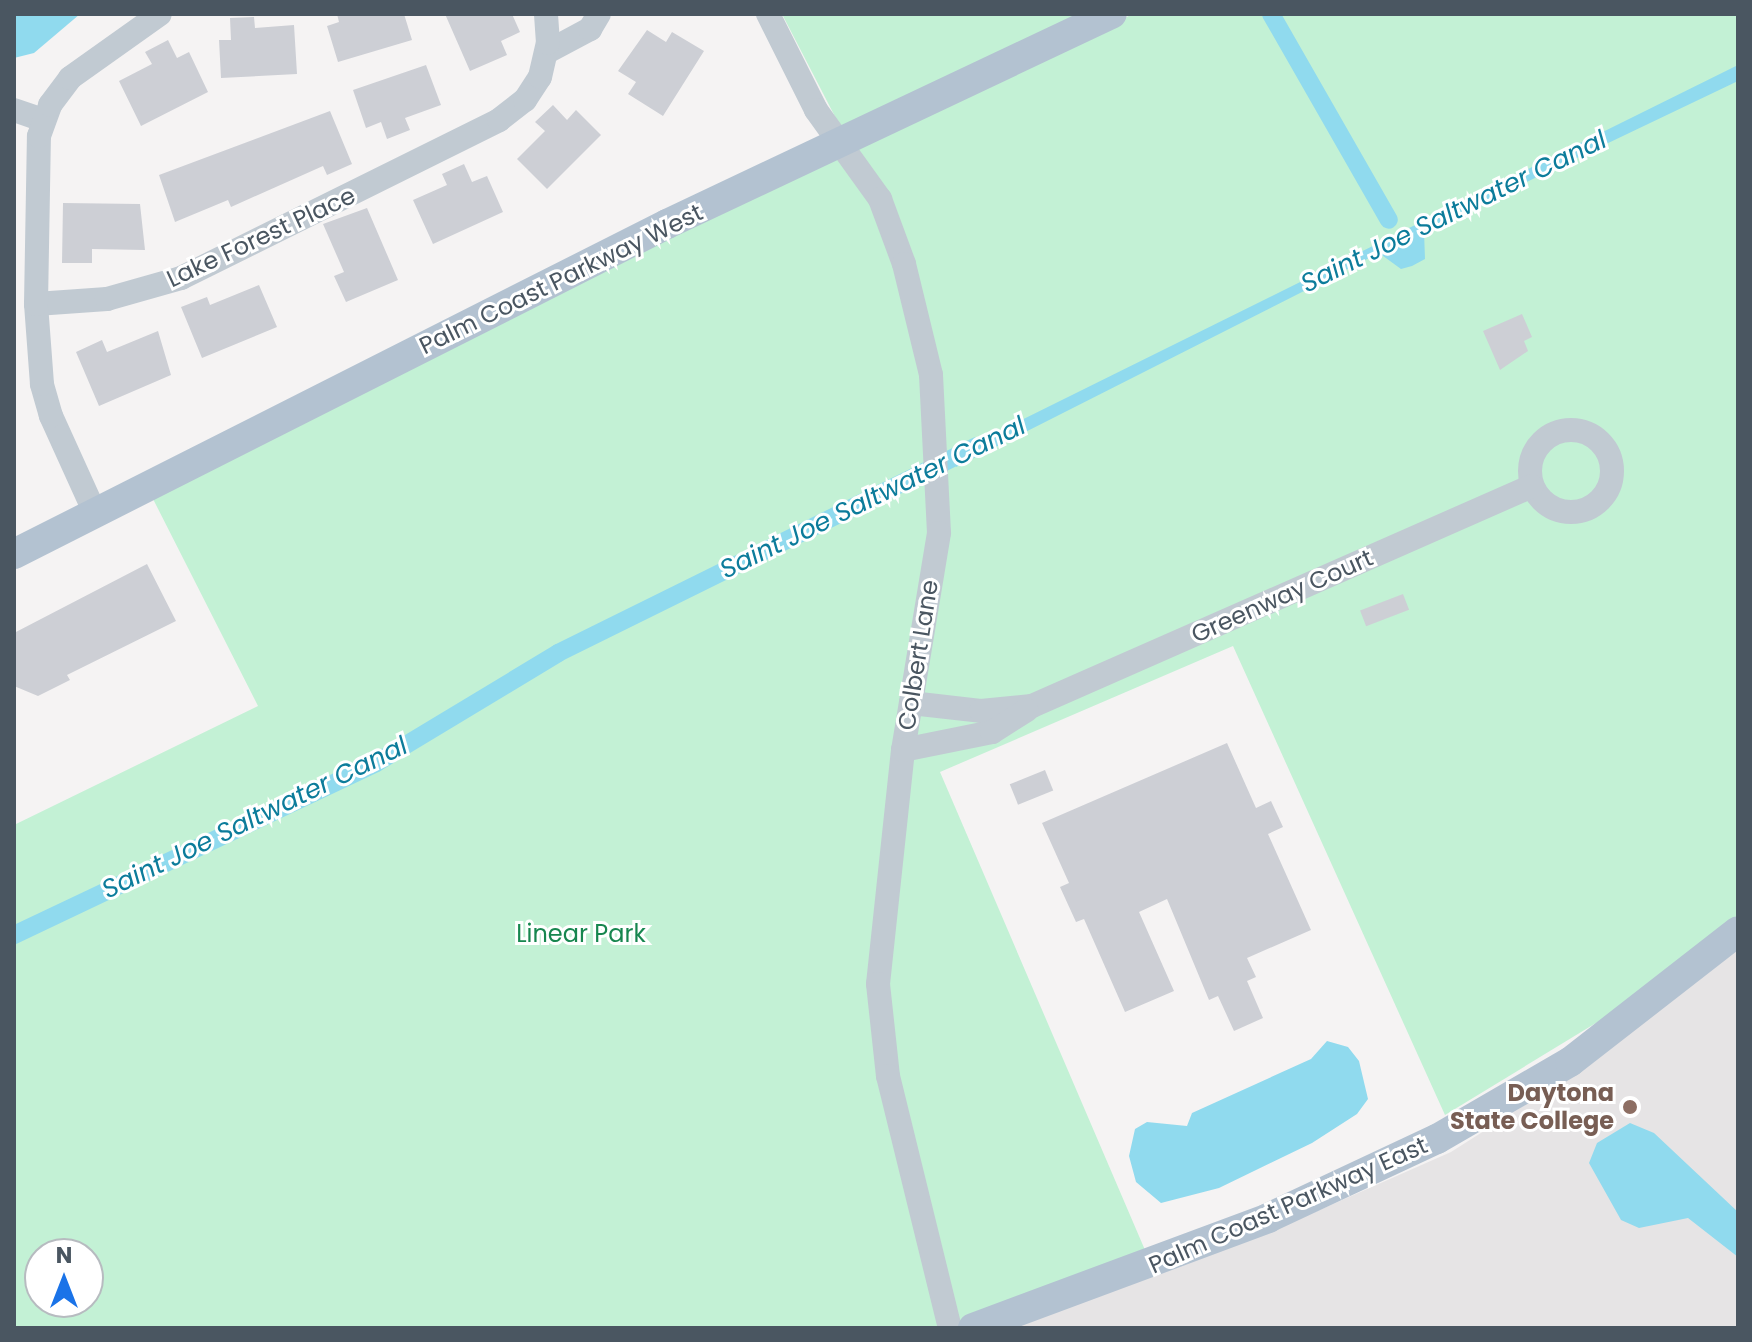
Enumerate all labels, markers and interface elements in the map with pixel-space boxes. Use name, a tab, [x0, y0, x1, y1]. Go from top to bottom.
water label: Saint Joe Saltwater Canal	[1296, 124, 1612, 300]
street label: Lake Forest Place	[162, 181, 360, 293]
street label: Palm Coast Parkway West	[415, 198, 707, 360]
water label: Saint Joe Saltwater Canal	[715, 410, 1031, 586]
street label: Greenway Court	[1187, 543, 1377, 649]
street label: Colbert Lane	[892, 578, 944, 732]
water label: Saint Joe Saltwater Canal	[97, 730, 413, 906]
park label: Linear Park	[516, 920, 646, 948]
place label: Daytona State College	[1450, 1079, 1614, 1135]
marker: Daytona State College	[1621, 1098, 1639, 1116]
street label: Palm Coast Parkway East	[1144, 1130, 1432, 1280]
north arrow	[24, 1238, 104, 1318]
text: N	[56, 1240, 72, 1271]

